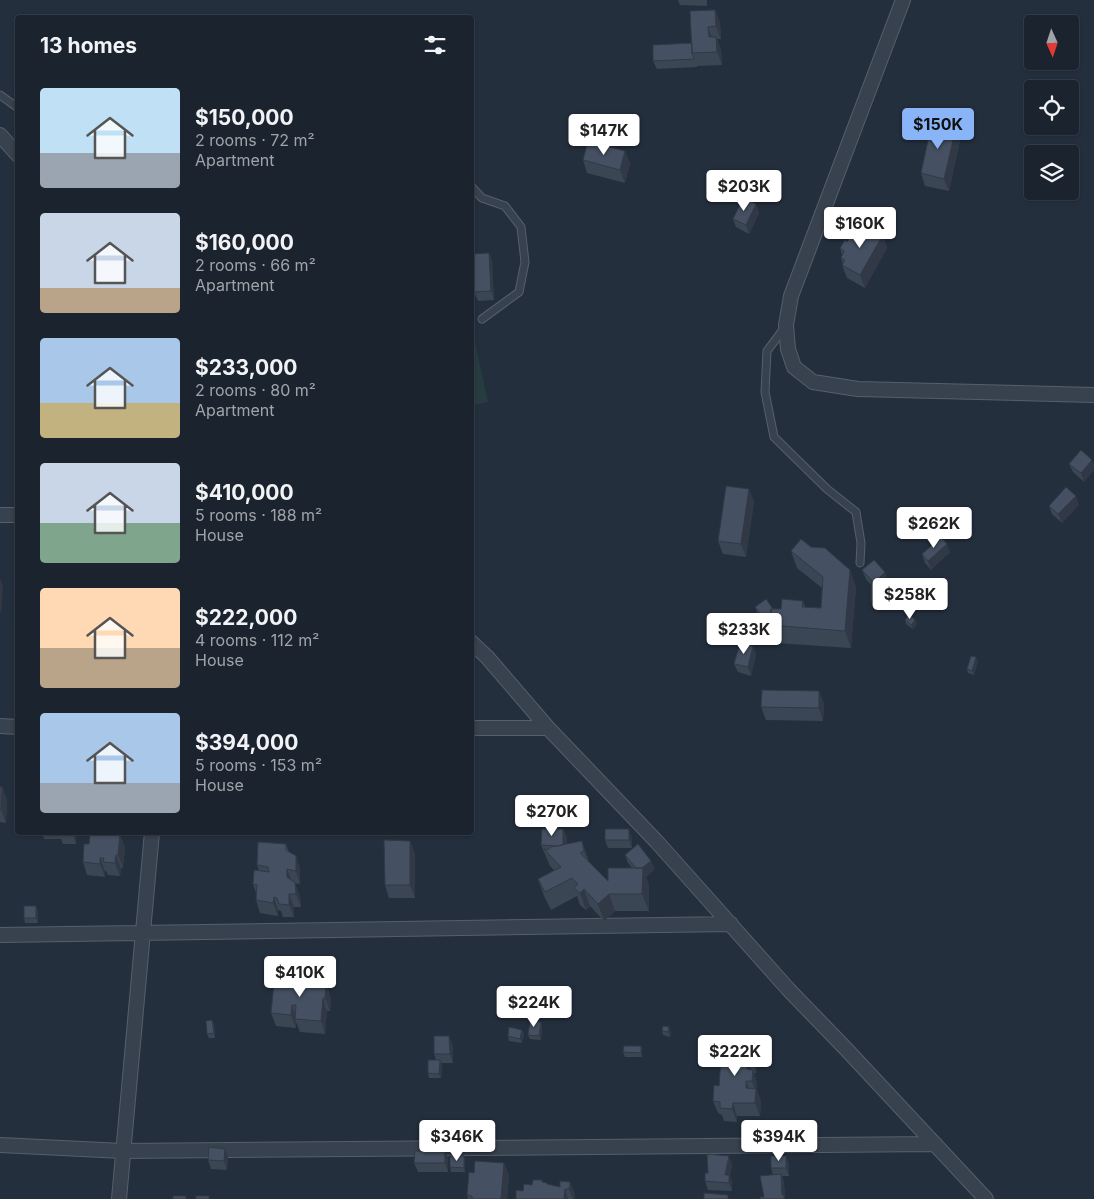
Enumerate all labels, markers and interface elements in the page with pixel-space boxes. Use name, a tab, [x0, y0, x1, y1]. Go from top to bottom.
north arrow	[1024, 15, 1079, 70]
map controls	[1024, 15, 1079, 200]
icon: filters	[421, 31, 449, 59]
text: 13 homes	[40, 33, 137, 58]
button: locate	[1024, 80, 1079, 135]
text: $150,000	[195, 105, 294, 130]
icon: home	[80, 108, 140, 168]
pin: $150K	[903, 108, 973, 150]
pin: $147K	[569, 114, 639, 156]
text: $150K	[913, 114, 963, 134]
text: $147K	[579, 120, 629, 140]
text: 2 rooms · 72 m²	[195, 130, 315, 150]
button: layers	[1024, 145, 1079, 200]
text: Apartment	[195, 150, 275, 170]
pin: $203K	[709, 170, 779, 212]
text: $203K	[717, 176, 771, 196]
pin: $160K	[825, 206, 895, 249]
text: $160K	[835, 213, 885, 233]
text: $160,000	[195, 230, 294, 255]
icon: home	[80, 233, 140, 293]
text: 2 rooms · 66 m²	[195, 255, 316, 275]
text: Apartment	[195, 275, 275, 295]
text: $233,000	[195, 355, 298, 380]
icon: home	[80, 358, 140, 418]
text: 2 rooms · 80 m²	[195, 380, 316, 400]
text: Apartment	[195, 400, 275, 420]
text: $410,000	[195, 480, 294, 505]
icon: home	[80, 483, 140, 543]
text: 5 rooms · 188 m²	[195, 505, 322, 525]
pin: $262K	[899, 506, 969, 549]
text: $262K	[908, 513, 960, 533]
text: House	[195, 525, 244, 545]
pin: $258K	[875, 578, 945, 620]
text: $258K	[884, 584, 936, 604]
text: $222,000	[195, 605, 297, 630]
icon: home	[80, 608, 140, 668]
pin: $233K	[709, 612, 779, 655]
text: $233K	[718, 619, 770, 639]
text: 4 rooms · 112 m²	[195, 630, 319, 650]
text: House	[195, 650, 244, 670]
text: $394,000	[195, 730, 298, 755]
icon: home	[80, 733, 140, 793]
text: 5 rooms · 153 m²	[195, 755, 322, 775]
text: House	[195, 775, 244, 795]
pin: $270K	[517, 794, 587, 837]
text: $270K	[526, 801, 578, 821]
pin: $410K	[265, 956, 335, 998]
text: $410K	[275, 962, 325, 982]
pin: $224K	[499, 986, 569, 1028]
text: $224K	[508, 992, 560, 1012]
pin: $222K	[700, 1034, 770, 1077]
text: $222K	[709, 1041, 761, 1061]
pin: $346K	[422, 1120, 492, 1162]
pin: $394K	[744, 1120, 814, 1162]
text: $346K	[430, 1126, 484, 1146]
text: $394K	[752, 1126, 806, 1146]

